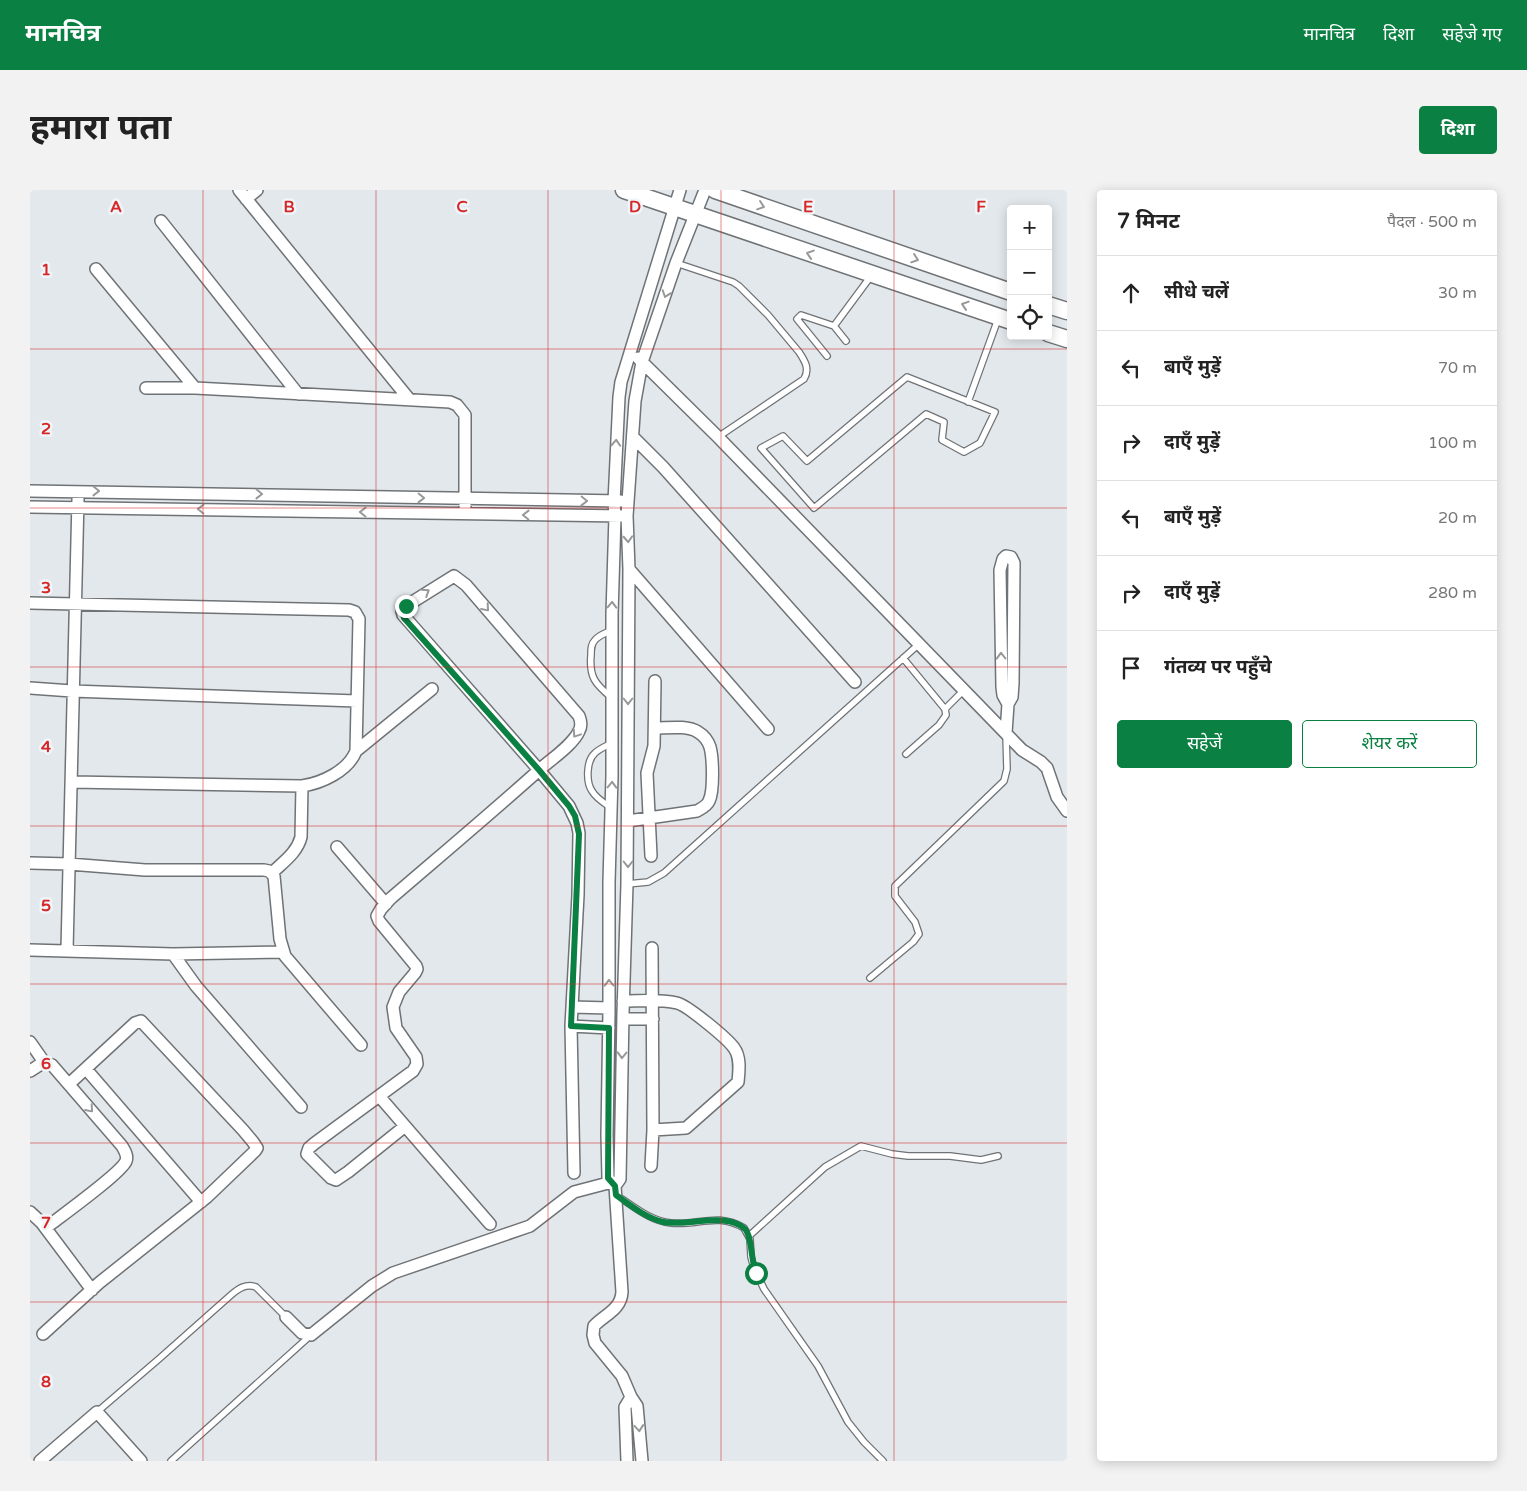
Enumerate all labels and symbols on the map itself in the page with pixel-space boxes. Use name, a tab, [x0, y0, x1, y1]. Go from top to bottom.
text: A	[110, 197, 122, 217]
text: B	[283, 197, 295, 217]
text: C	[456, 197, 468, 217]
text: D	[629, 197, 641, 217]
text: E	[803, 197, 813, 217]
text: F	[976, 197, 986, 217]
one-way arrow	[756, 200, 765, 210]
one-way arrow	[807, 249, 815, 259]
one-way arrow	[910, 253, 918, 263]
text: 1	[41, 260, 51, 280]
one-way arrow	[661, 289, 671, 297]
one-way arrow	[961, 301, 969, 311]
text: 2	[41, 419, 51, 439]
one-way arrow	[611, 439, 622, 447]
one-way arrow	[92, 486, 100, 496]
one-way arrow	[255, 489, 263, 500]
one-way arrow	[418, 493, 425, 503]
one-way arrow	[580, 496, 588, 506]
one-way arrow	[196, 504, 204, 514]
one-way arrow	[359, 506, 367, 517]
one-way arrow	[521, 509, 529, 520]
one-way arrow	[622, 535, 633, 543]
text: 3	[41, 578, 51, 598]
one-way arrow	[421, 589, 430, 598]
route end	[395, 595, 418, 618]
one-way arrow	[607, 601, 618, 609]
one-way arrow	[480, 603, 489, 612]
one-way arrow	[996, 652, 1007, 660]
one-way arrow	[623, 697, 634, 705]
one-way arrow	[573, 729, 582, 738]
text: 4	[41, 737, 51, 757]
one-way arrow	[607, 781, 617, 789]
one-way arrow	[622, 860, 633, 868]
text: 5	[41, 896, 51, 916]
one-way arrow	[604, 979, 614, 986]
one-way arrow	[617, 1052, 627, 1059]
text: 6	[41, 1054, 51, 1074]
one-way arrow	[85, 1103, 93, 1112]
text: 7	[41, 1213, 51, 1233]
route start	[745, 1262, 768, 1285]
text: 8	[41, 1372, 51, 1392]
one-way arrow	[633, 1424, 644, 1432]

